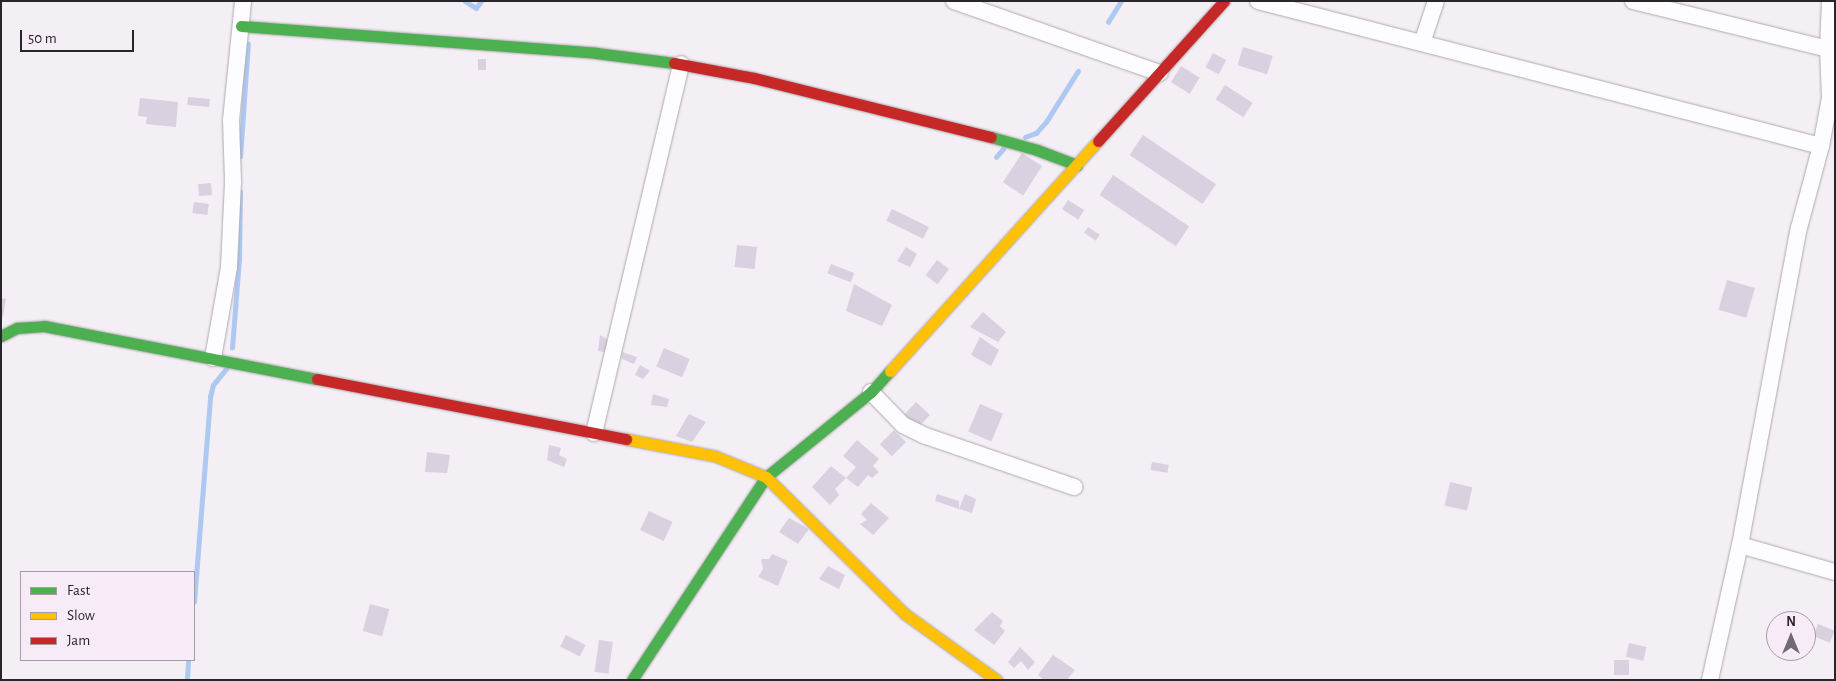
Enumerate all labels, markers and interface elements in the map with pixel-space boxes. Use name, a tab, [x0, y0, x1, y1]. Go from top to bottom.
scale bar	[22, 20, 136, 52]
text: 50 m	[28, 31, 57, 46]
legend	[20, 571, 195, 661]
text: Fast	[67, 583, 90, 598]
text: Slow	[67, 608, 95, 623]
north arrow	[1766, 611, 1816, 661]
text: N	[1786, 615, 1796, 629]
text: Jam	[67, 633, 90, 648]

